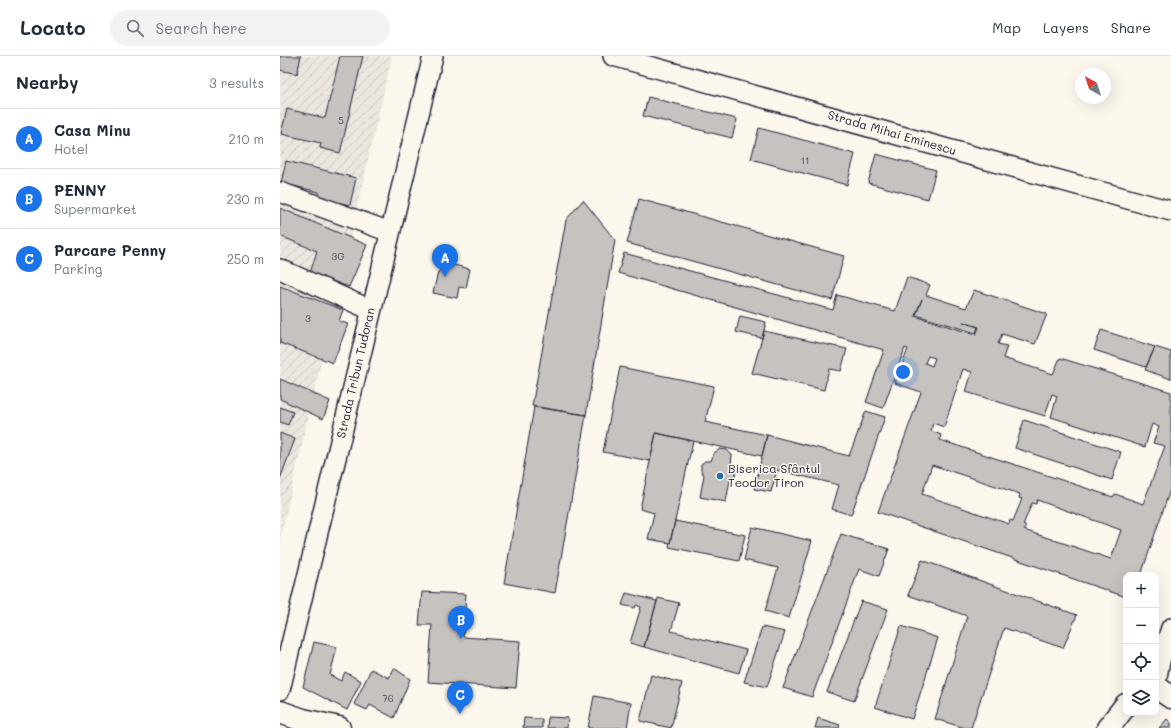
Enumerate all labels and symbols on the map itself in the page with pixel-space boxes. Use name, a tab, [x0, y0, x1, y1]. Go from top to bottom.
north arrow	[1075, 68, 1111, 104]
street label: Strada Mihai Eminescu	[826, 106, 958, 158]
house number: 5	[338, 113, 344, 127]
house number: 11	[801, 153, 809, 167]
pin: A	[432, 244, 458, 277]
house number: 3G	[331, 249, 345, 263]
street label: Strada Tribun Tudoran	[332, 306, 378, 440]
house number: 3	[305, 311, 311, 325]
your location	[893, 362, 913, 382]
place label: Biserica Sfântul Teodor Tiron	[728, 460, 820, 490]
marker: Biserica Sfântul Teodor Tiron	[715, 471, 725, 481]
pin: B	[448, 606, 474, 639]
pin: C	[447, 681, 473, 714]
house number: 76	[382, 691, 394, 705]

